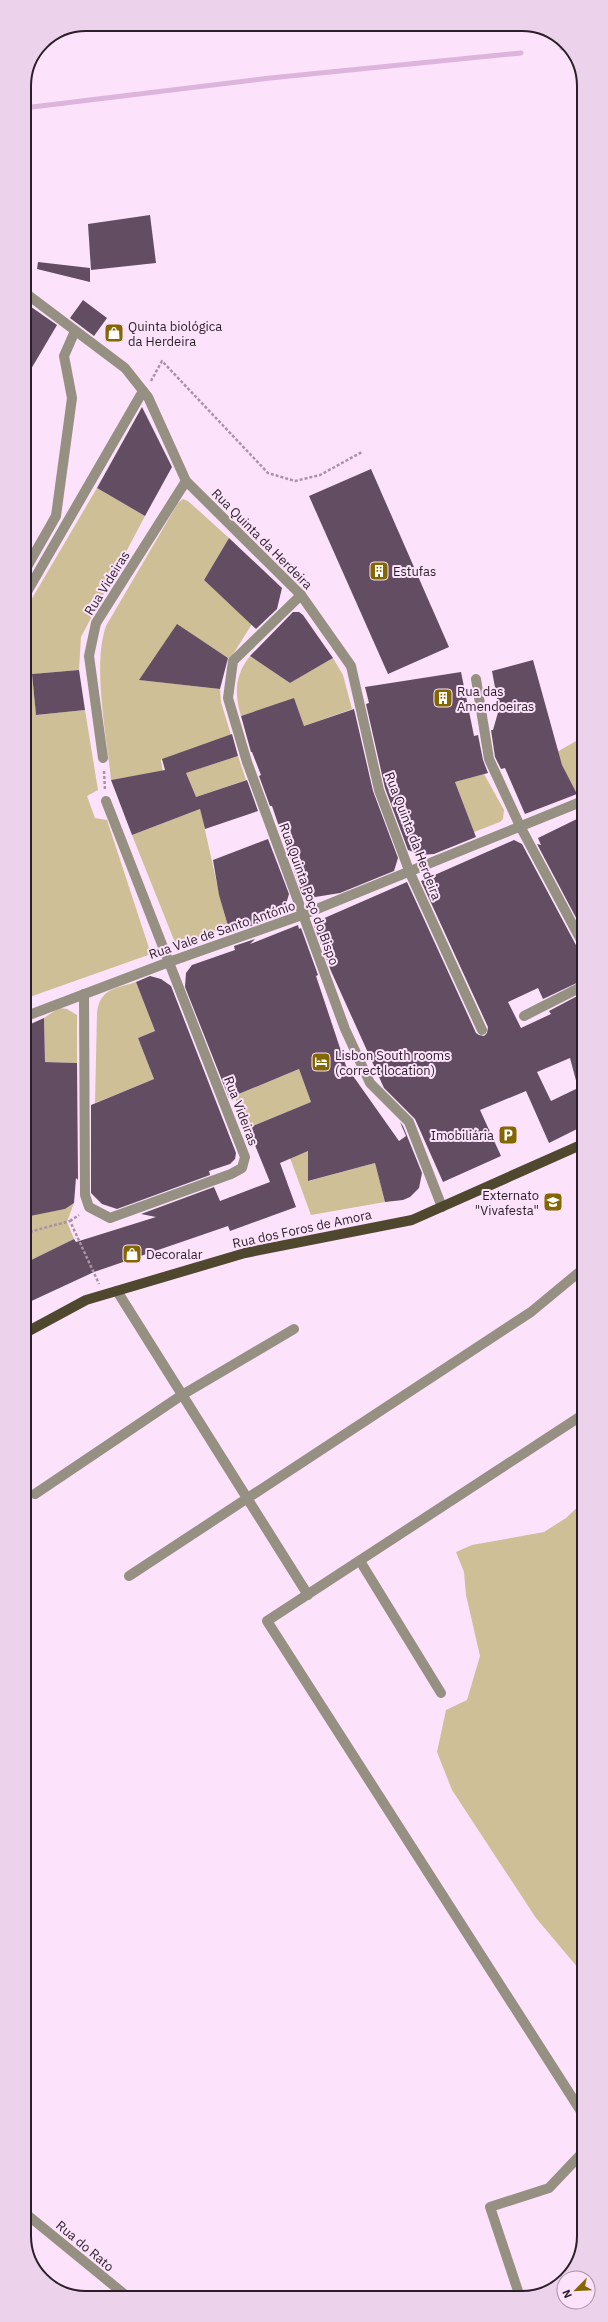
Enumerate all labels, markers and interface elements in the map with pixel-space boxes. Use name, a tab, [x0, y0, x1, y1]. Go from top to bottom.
place label: Quinta biológica da Herdeira	[128, 318, 222, 350]
shop icon: Quinta biológica da Herdeira	[103, 322, 125, 344]
street label: Rua Quinta da Herdeira	[208, 485, 316, 593]
street label: Rua Videiras	[80, 548, 134, 618]
building icon: Estufas	[368, 560, 390, 582]
place label: Estufas	[393, 563, 436, 580]
place label: Rua das Amendoeiras	[457, 683, 534, 715]
building icon: Rua das Amendoeiras	[432, 687, 454, 709]
street label: Rua Quinta da Herdeira	[381, 770, 445, 902]
street label: Rua Quinta Poço do Bispo	[275, 821, 343, 967]
street label: Rua Vale de Santo António	[147, 897, 297, 963]
place label: Lisbon South rooms (correct location)	[335, 1047, 451, 1079]
hotel icon: Lisbon South rooms (correct location)	[310, 1051, 332, 1073]
street label: Rua Videiras	[220, 1074, 262, 1148]
parking icon: Imobiliária	[497, 1124, 519, 1146]
place label: Imobiliária	[431, 1127, 494, 1144]
place label: Externato "Vivafesta"	[475, 1187, 539, 1219]
school or university icon: Externato "Vivafesta"	[542, 1191, 564, 1213]
street label: Rua dos Foros de Amora	[231, 1206, 373, 1252]
shop icon: Decoralar	[121, 1243, 143, 1265]
place label: Decoralar	[146, 1246, 203, 1263]
street label: Rua do Rato	[53, 2217, 117, 2275]
north arrow	[556, 2270, 596, 2310]
text: N	[559, 2288, 575, 2301]

